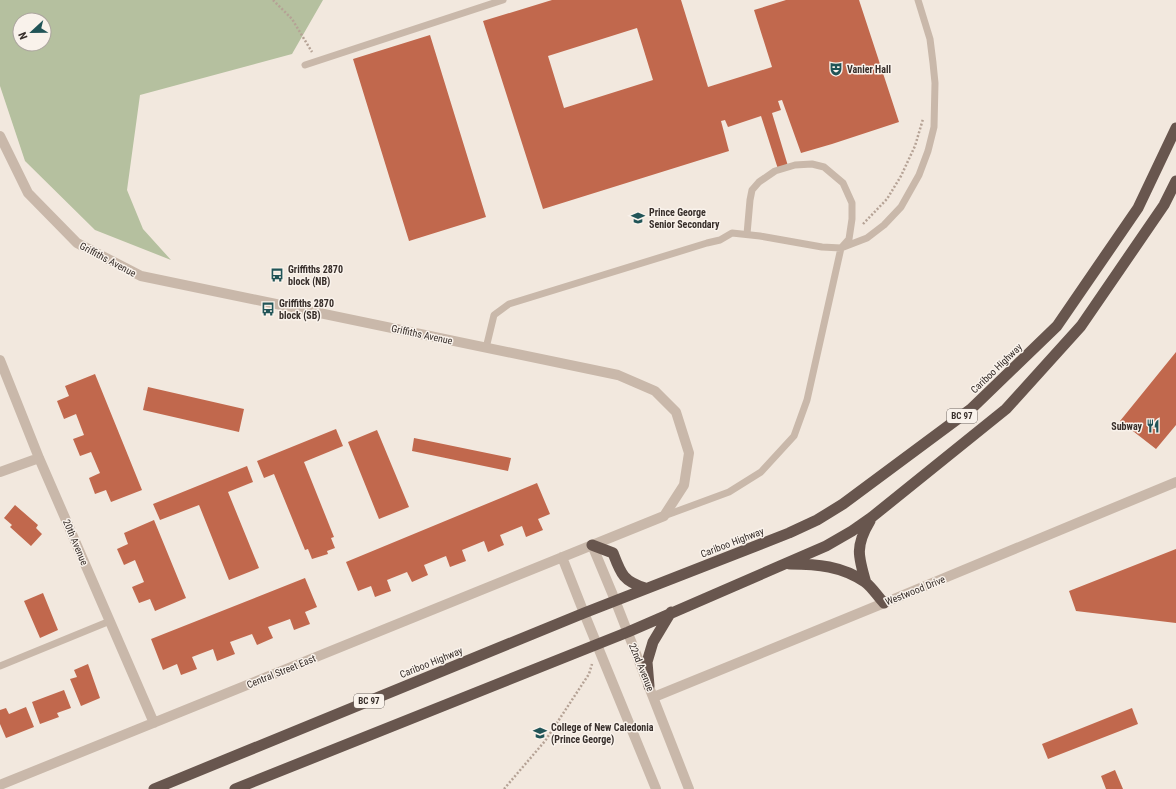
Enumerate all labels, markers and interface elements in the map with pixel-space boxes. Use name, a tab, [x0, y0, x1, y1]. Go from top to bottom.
north arrow	[12, 12, 52, 52]
text: N	[16, 30, 30, 41]
theatre icon: Vanier Hall	[828, 61, 844, 77]
place label: Vanier Hall	[847, 64, 891, 75]
place label: Prince George Senior Secondary	[649, 207, 720, 230]
school or university icon: Prince George Senior Secondary	[630, 210, 646, 226]
street label: Griffiths Avenue	[78, 240, 138, 279]
place label: Griffiths 2870 block (NB)	[288, 264, 343, 288]
bus stop icon: Griffiths 2870 block (NB)	[269, 267, 285, 283]
place label: Griffiths 2870 block (SB)	[279, 298, 334, 322]
bus stop icon: Griffiths 2870 block (SB)	[260, 301, 276, 317]
street label: Griffiths Avenue	[390, 323, 454, 346]
street label: Cariboo Highway	[969, 341, 1024, 395]
road number: BC 97	[947, 409, 977, 423]
restaurant icon: Subway	[1145, 418, 1161, 434]
place label: Subway	[1111, 421, 1143, 432]
street label: 20th Avenue	[61, 518, 90, 567]
street label: Cariboo Highway	[699, 525, 765, 560]
street label: Westwood Drive	[884, 573, 947, 607]
street label: 22nd Avenue	[627, 642, 656, 693]
street label: Cariboo Highway	[398, 645, 464, 680]
street label: Central Street East	[245, 653, 317, 690]
road number: BC 97	[354, 694, 384, 708]
place label: College of New Caledonia (Prince George)	[551, 722, 654, 746]
school or university icon: College of New Caledonia (Prince George)	[532, 725, 548, 741]

